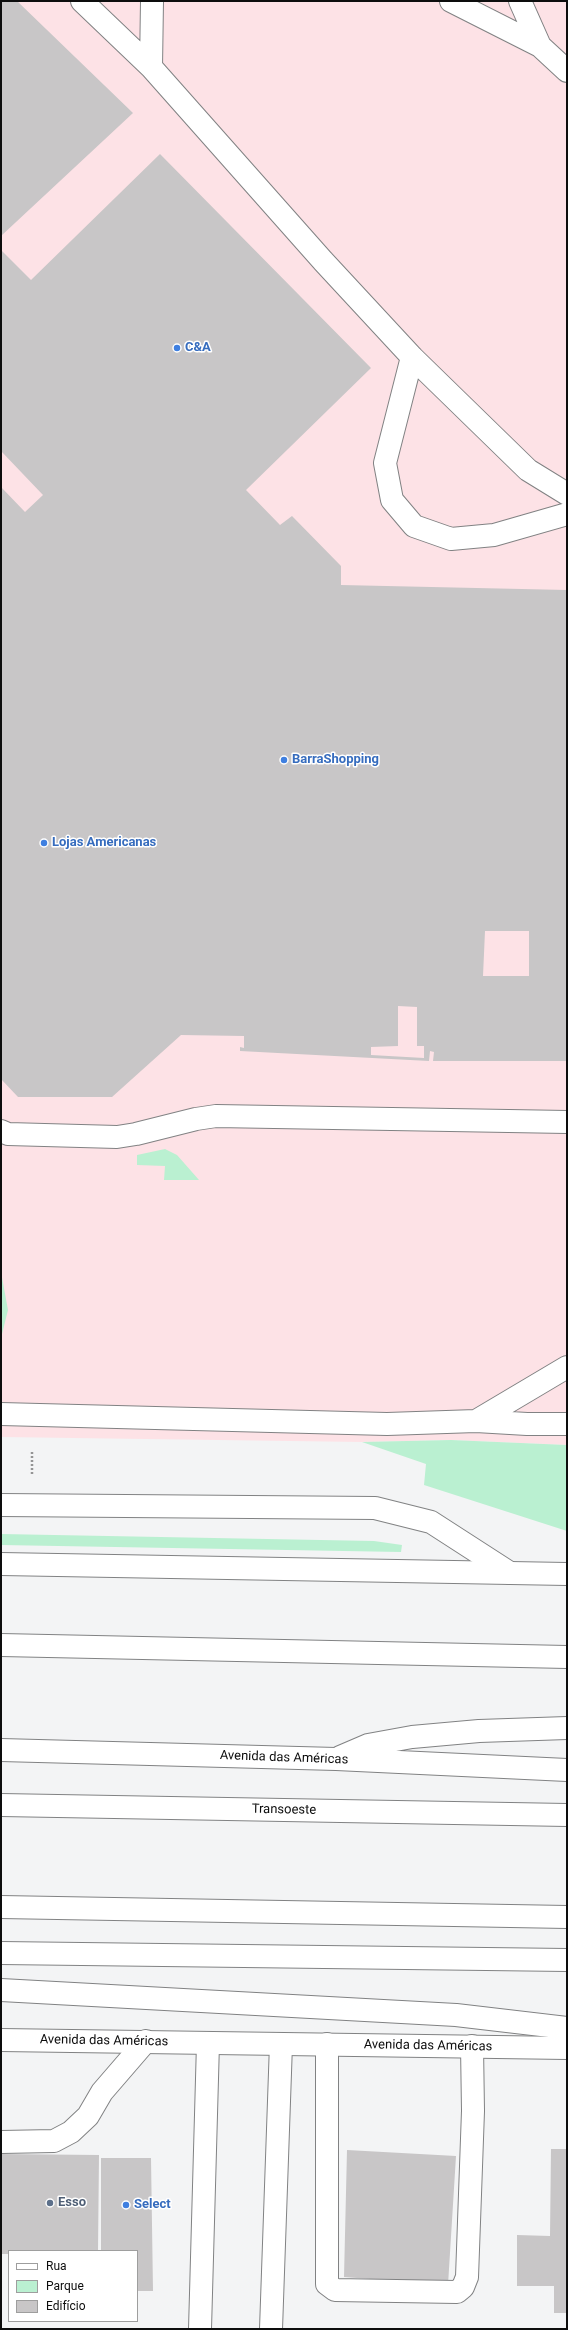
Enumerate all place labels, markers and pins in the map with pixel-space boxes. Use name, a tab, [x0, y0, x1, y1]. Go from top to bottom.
place label: C&A	[185, 340, 211, 356]
marker: C&A	[172, 343, 182, 353]
place label: BarraShopping	[292, 752, 379, 768]
marker: BarraShopping	[279, 755, 289, 765]
place label: Lojas Americanas	[52, 835, 156, 851]
marker: Lojas Americanas	[39, 838, 49, 848]
place label: Esso	[58, 2195, 86, 2211]
place label: Select	[134, 2197, 171, 2213]
marker: Esso	[45, 2198, 55, 2208]
marker: Select	[121, 2200, 131, 2210]

